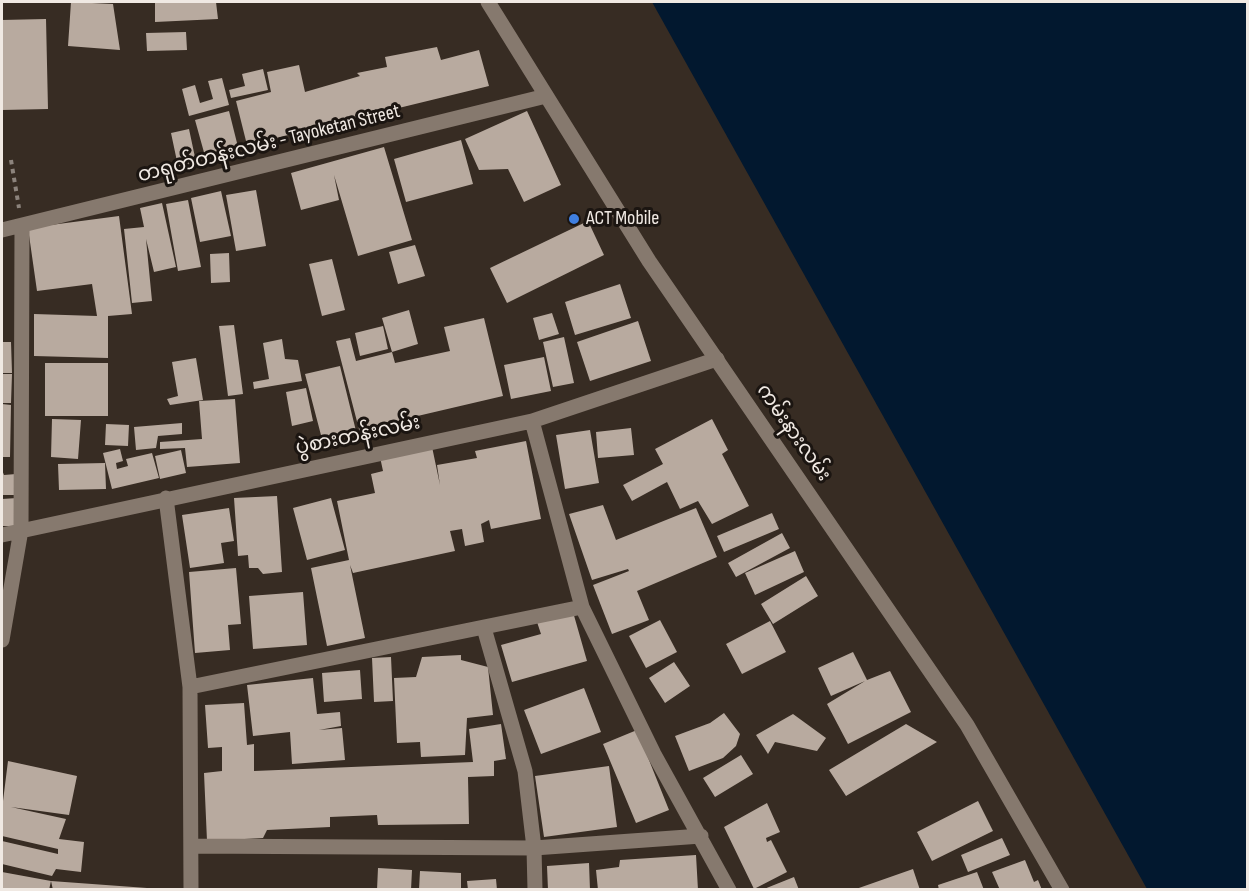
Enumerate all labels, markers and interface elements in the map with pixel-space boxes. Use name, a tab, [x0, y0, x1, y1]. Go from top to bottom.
street label: တရုတ်တန်းလမ်း - Tayoketan Street	[136, 100, 402, 188]
place label: ACT Mobile	[586, 207, 659, 231]
marker: ACT Mobile	[567, 212, 581, 226]
street label: ကမ်းနားလမ်း	[751, 380, 835, 486]
street label: ပွဲစားတန်းလမ်း	[294, 411, 422, 461]

